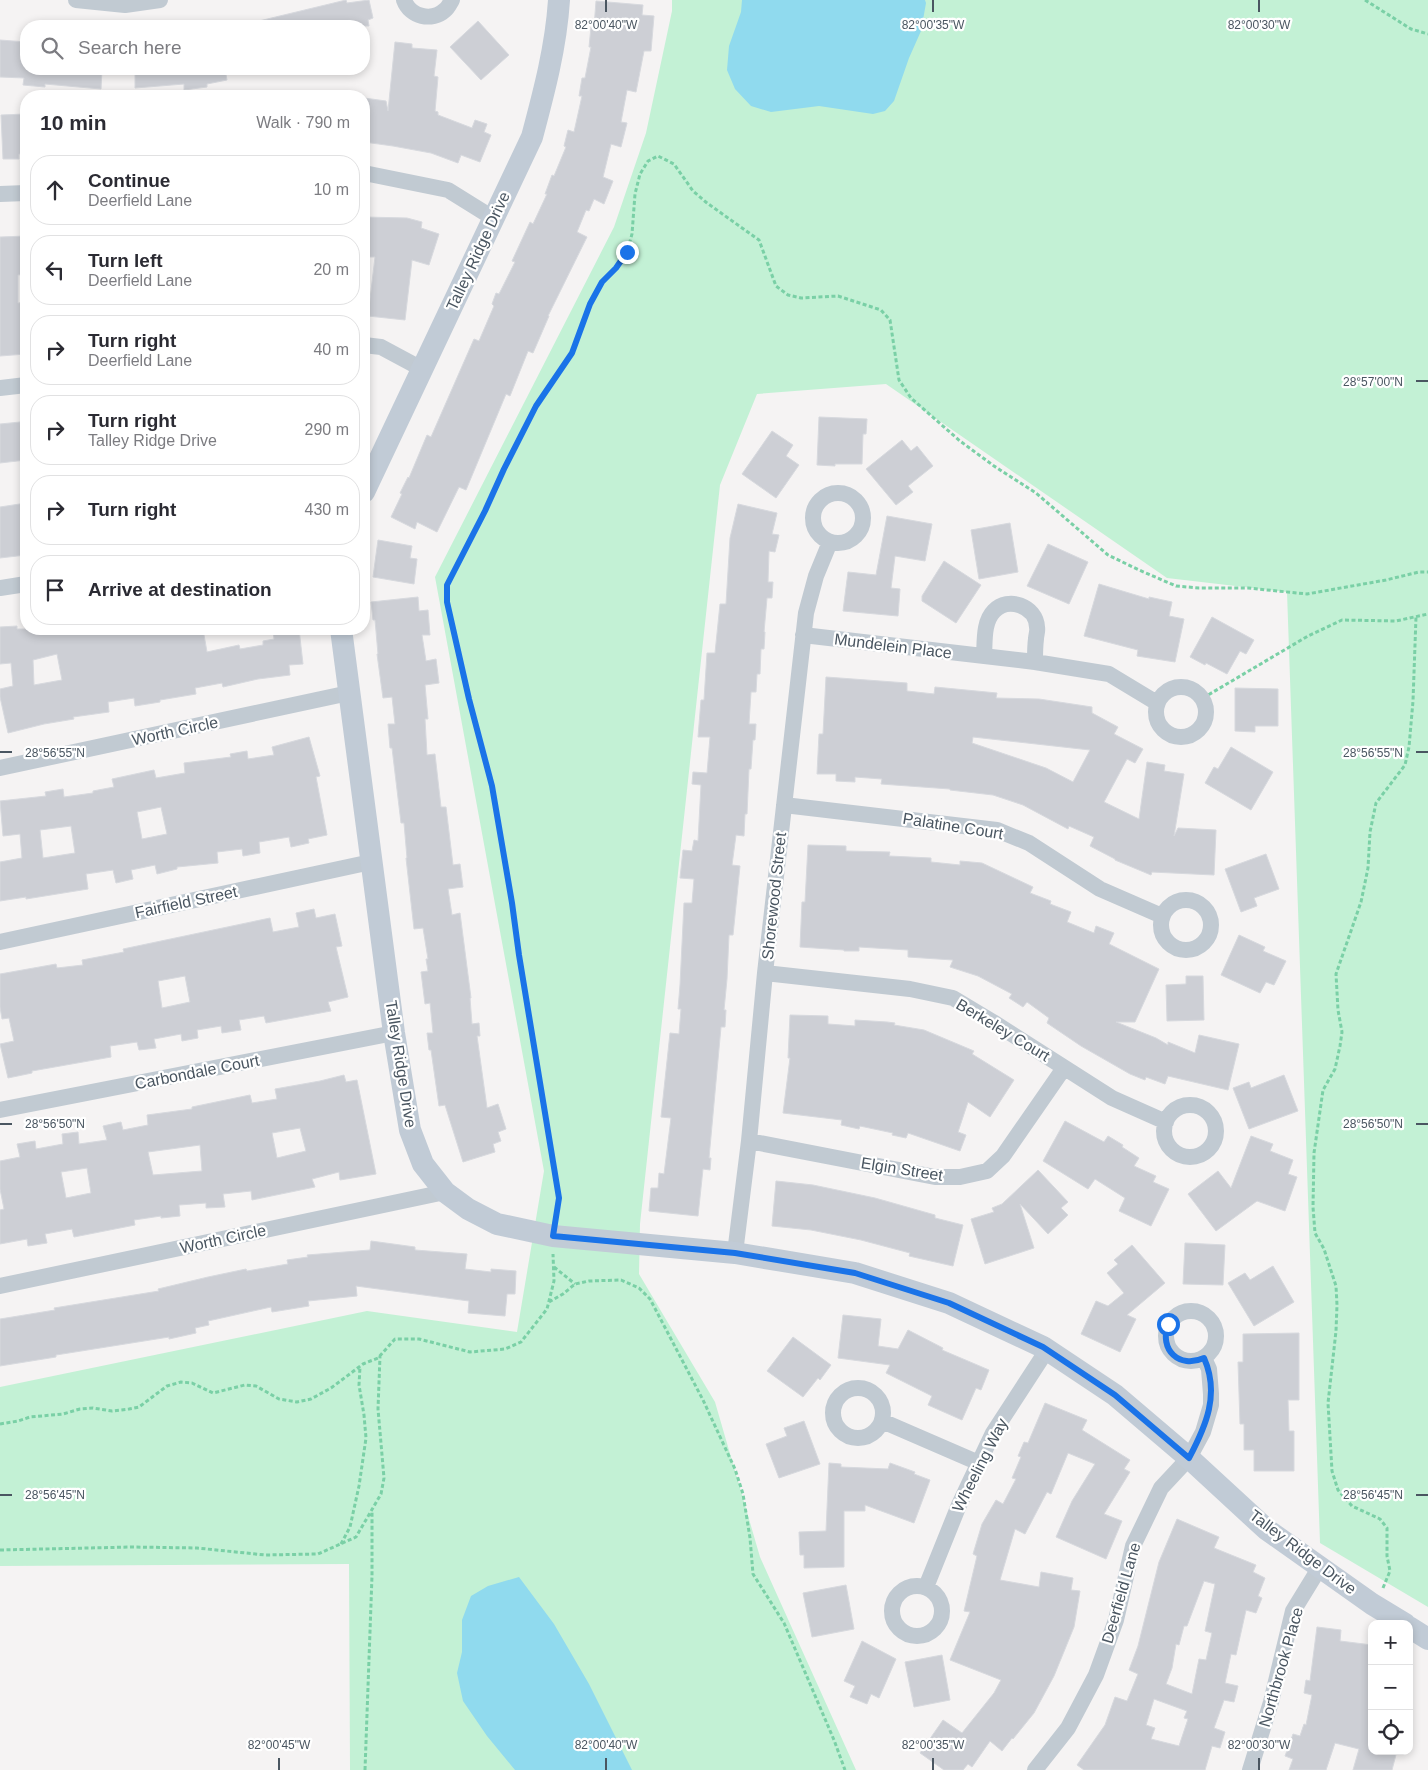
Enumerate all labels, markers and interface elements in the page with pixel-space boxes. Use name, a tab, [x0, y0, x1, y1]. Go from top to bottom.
text: 82°00'40"W	[575, 18, 638, 32]
text: 82°00'35"W	[902, 18, 965, 32]
text: 82°00'30"W	[1228, 18, 1291, 32]
search box	[20, 20, 370, 75]
icon: search	[38, 34, 66, 62]
text: Search here	[78, 37, 182, 58]
text: 10 min	[40, 111, 107, 134]
text: Walk · 790 m	[256, 114, 350, 131]
text: Continue	[88, 170, 170, 191]
icon: ahead	[41, 176, 69, 204]
text: 10 m	[313, 181, 349, 198]
street label: Talley Ridge Drive	[443, 189, 513, 313]
text: Deerfield Lane	[88, 192, 192, 209]
route end	[616, 241, 639, 264]
text: Turn left	[88, 250, 163, 271]
icon: left	[41, 256, 69, 284]
text: 20 m	[313, 261, 349, 278]
text: Deerfield Lane	[88, 272, 192, 289]
text: Turn right	[88, 330, 176, 351]
icon: right	[41, 336, 69, 364]
text: 40 m	[313, 341, 349, 358]
text: Deerfield Lane	[88, 352, 192, 369]
text: 28°57'00"N	[1343, 375, 1403, 389]
text: Turn right	[88, 410, 176, 431]
icon: right	[41, 416, 69, 444]
text: 290 m	[305, 421, 349, 438]
text: Talley Ridge Drive	[88, 432, 217, 449]
icon: right	[41, 496, 69, 524]
text: Turn right	[88, 499, 176, 520]
text: 430 m	[305, 501, 349, 518]
icon: arrive	[41, 576, 69, 604]
text: Arrive at destination	[88, 579, 272, 600]
street label: Mundelein Place	[833, 630, 953, 662]
street label: Worth Circle	[130, 714, 220, 748]
text: 28°56'55"N	[25, 746, 85, 760]
text: 28°56'55"N	[1343, 746, 1403, 760]
street label: Palatine Court	[902, 810, 1005, 842]
street label: Shorewood Street	[759, 831, 789, 961]
street label: Fairfield Street	[133, 883, 239, 921]
street label: Berkeley Court	[953, 995, 1053, 1065]
street label: Talley Ridge Drive	[383, 999, 419, 1129]
street label: Carbondale Court	[133, 1052, 261, 1092]
text: 28°56'50"N	[25, 1117, 85, 1131]
text: 28°56'50"N	[1343, 1117, 1403, 1131]
street label: Elgin Street	[860, 1154, 945, 1184]
street label: Worth Circle	[178, 1222, 268, 1256]
route start	[1157, 1313, 1180, 1336]
street label: Wheeling Way	[949, 1415, 1011, 1515]
text: 28°56'45"N	[25, 1488, 85, 1502]
text: 28°56'45"N	[1343, 1488, 1403, 1502]
street label: Talley Ridge Drive	[1246, 1506, 1360, 1598]
street label: Deerfield Lane	[1098, 1541, 1144, 1645]
street label: Northbrook Place	[1256, 1605, 1306, 1729]
map controls	[1368, 1620, 1413, 1755]
button: +	[1368, 1620, 1413, 1665]
button: −	[1368, 1665, 1413, 1710]
button: locate	[1368, 1710, 1413, 1755]
text: 82°00'45"W	[248, 1738, 311, 1752]
text: 82°00'40"W	[575, 1738, 638, 1752]
text: 82°00'35"W	[902, 1738, 965, 1752]
text: 82°00'30"W	[1228, 1738, 1291, 1752]

